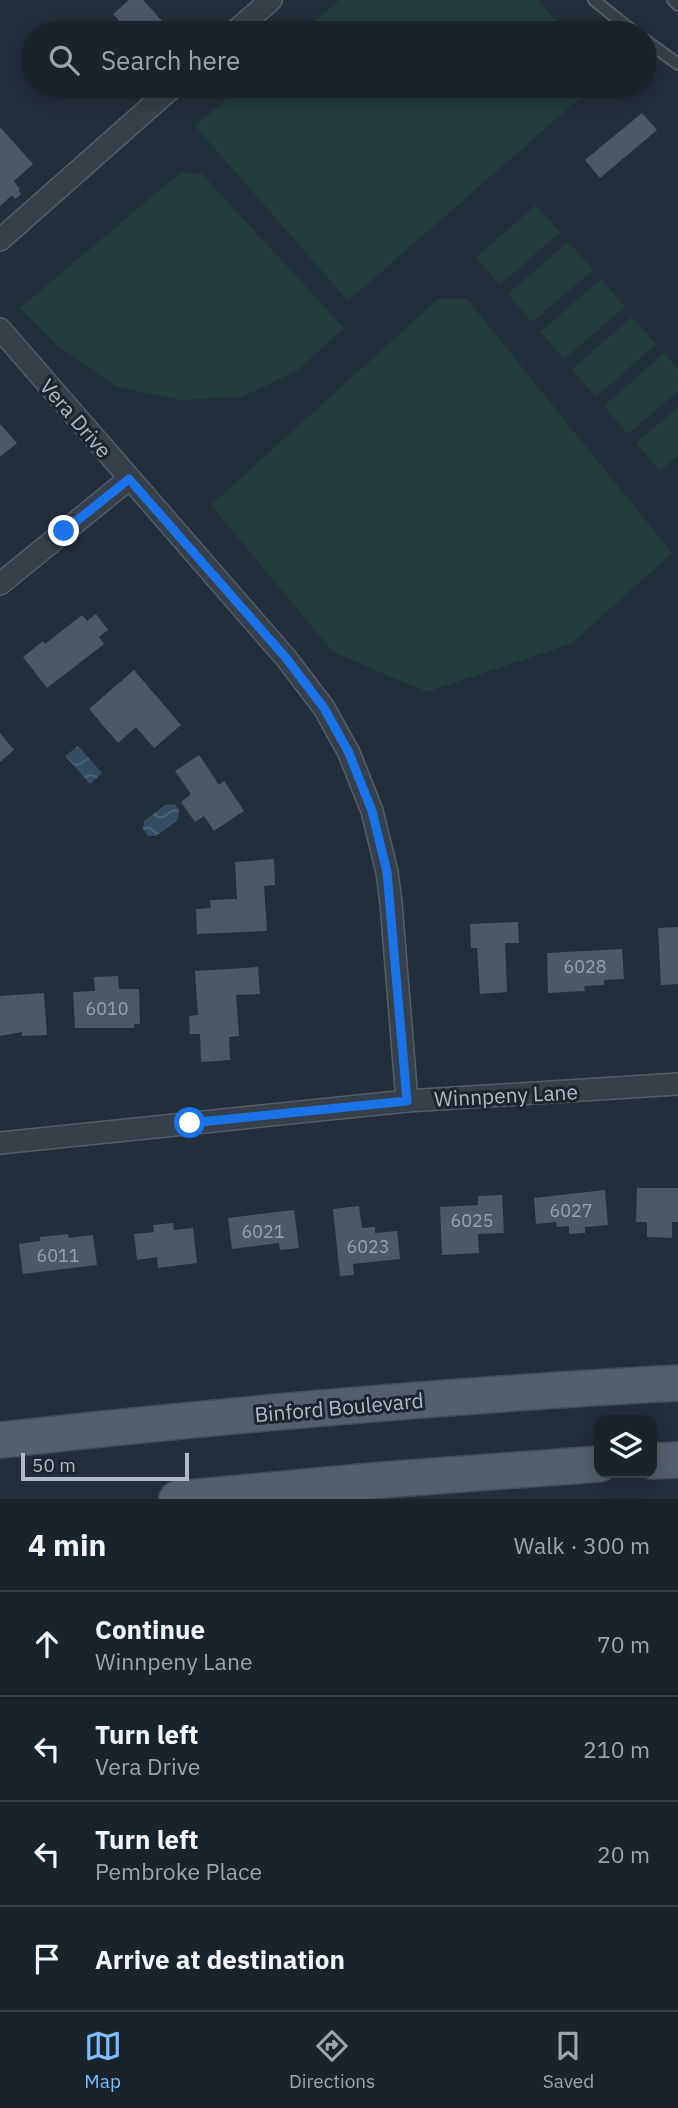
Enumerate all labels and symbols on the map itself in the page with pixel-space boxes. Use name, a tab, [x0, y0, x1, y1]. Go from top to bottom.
street label: Vera Drive	[34, 373, 118, 463]
route end	[48, 515, 79, 546]
house number: 6028	[563, 955, 607, 978]
house number: 6010	[85, 997, 129, 1020]
street label: Winnpeny Lane	[433, 1077, 579, 1113]
route start	[174, 1107, 205, 1138]
house number: 6027	[549, 1199, 593, 1222]
house number: 6025	[450, 1209, 494, 1232]
house number: 6021	[241, 1220, 285, 1243]
house number: 6023	[346, 1235, 390, 1258]
house number: 6011	[36, 1244, 80, 1267]
street label: Binford Boulevard	[253, 1386, 425, 1428]
scale bar	[21, 1450, 189, 1482]

